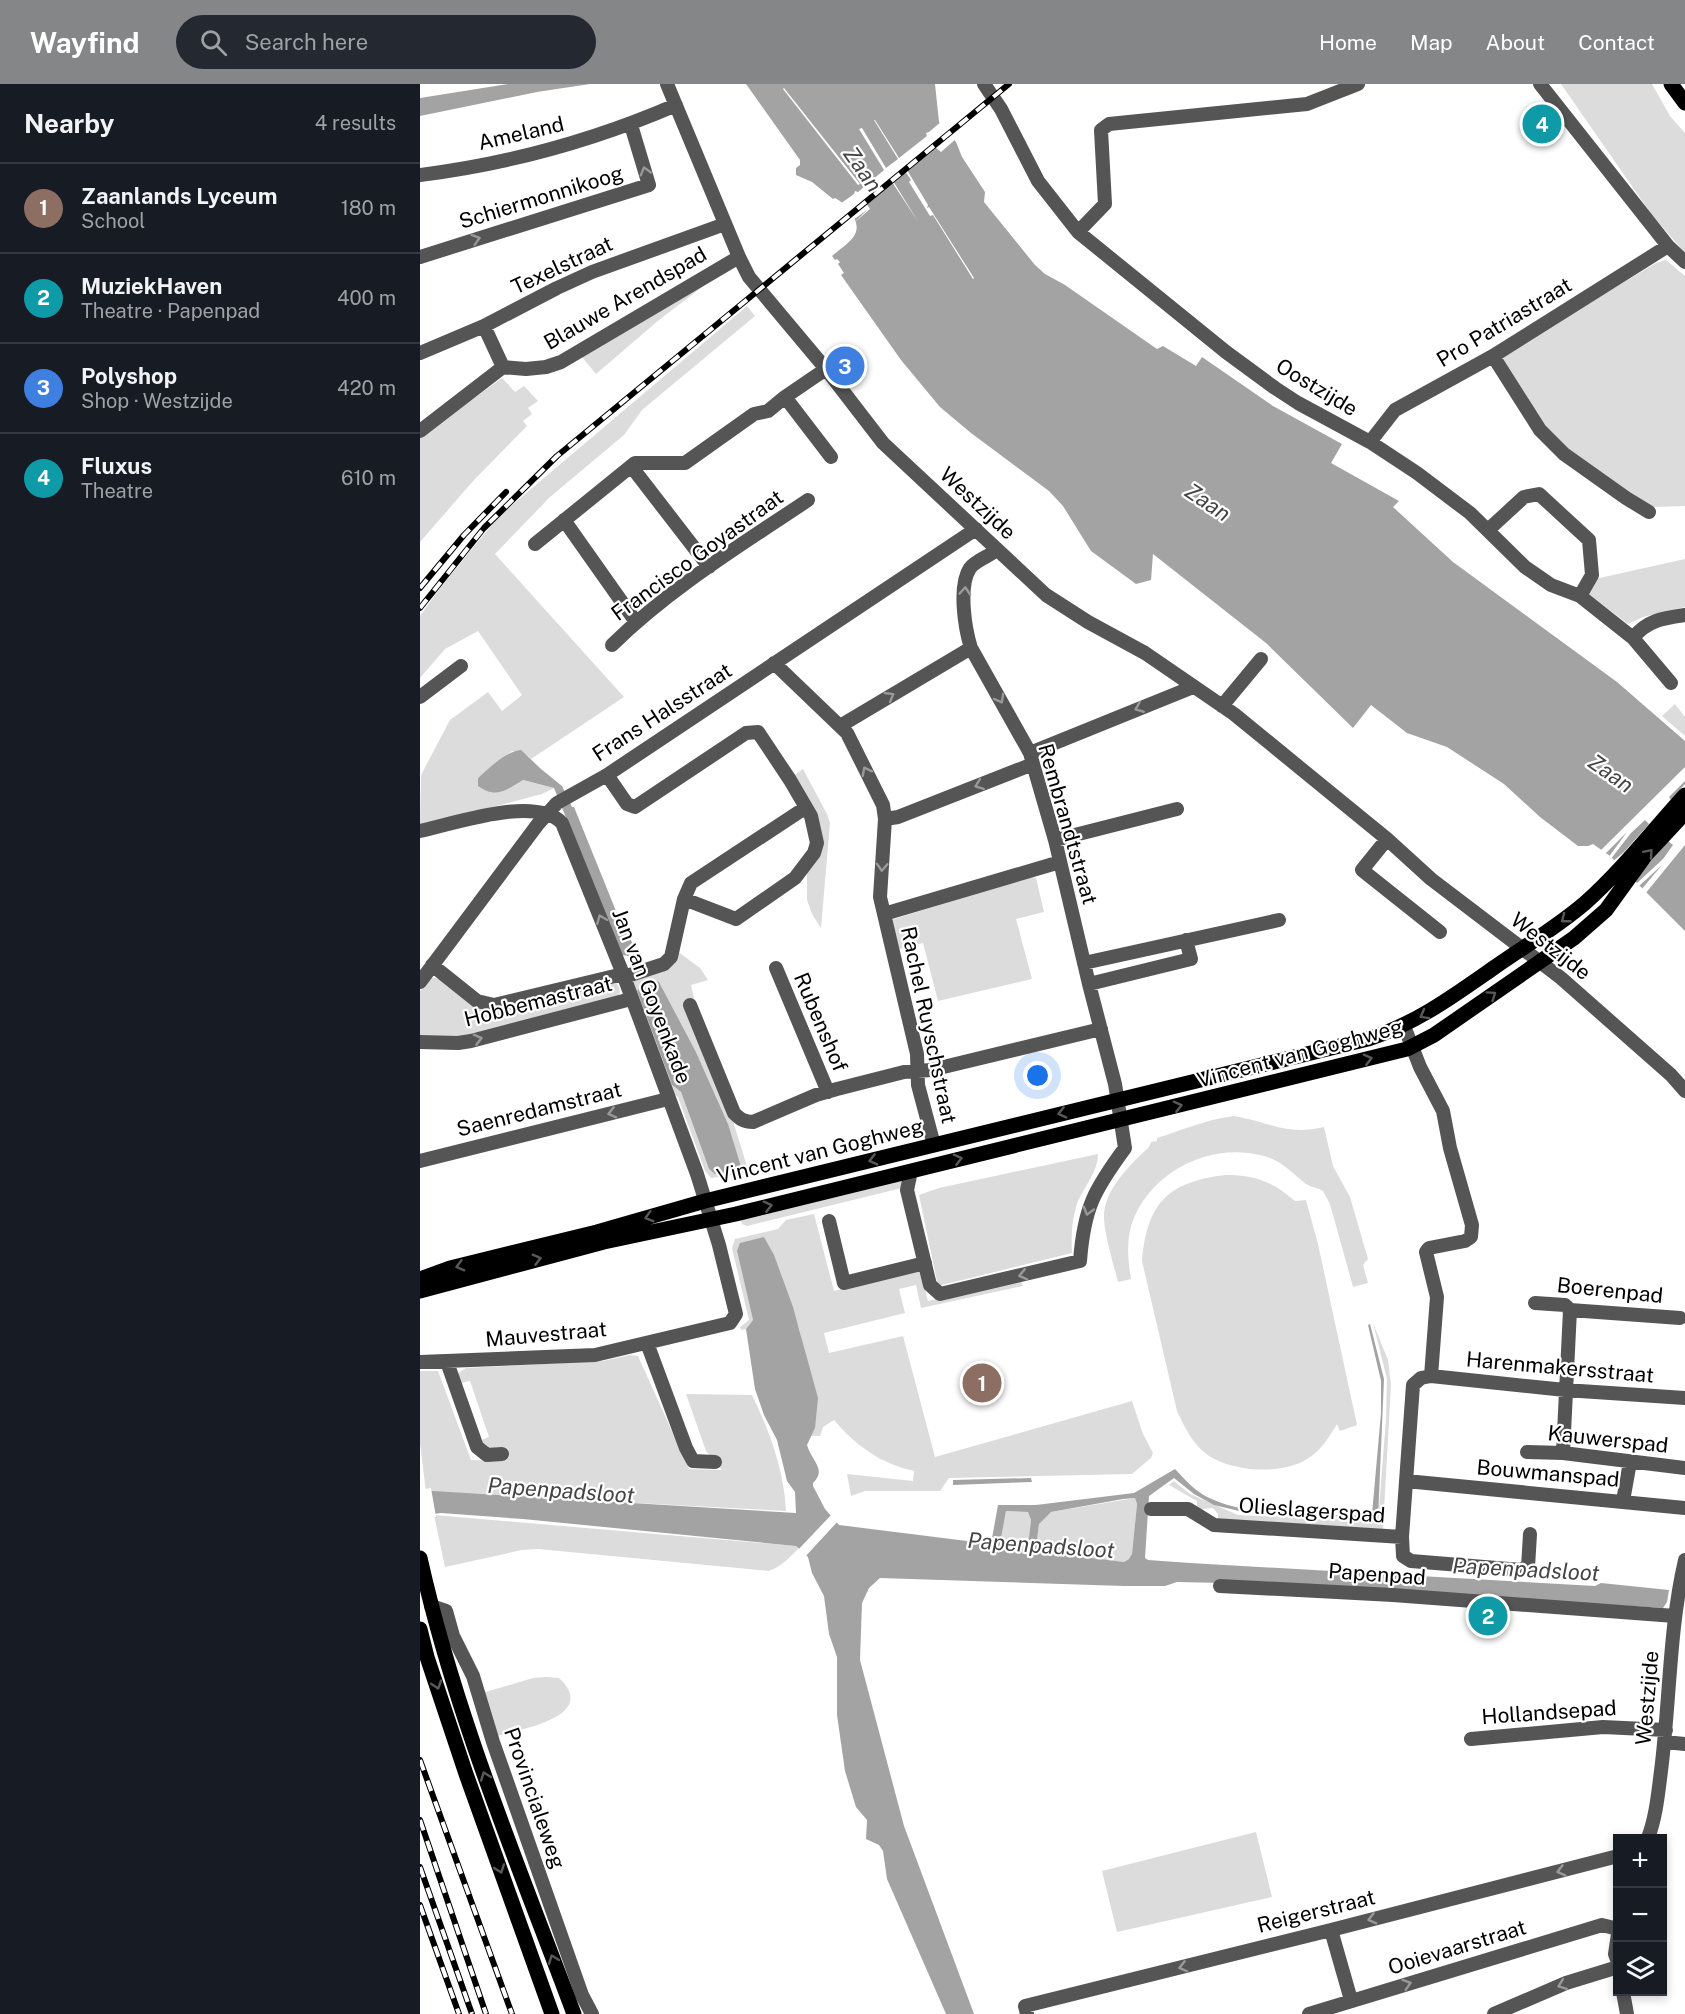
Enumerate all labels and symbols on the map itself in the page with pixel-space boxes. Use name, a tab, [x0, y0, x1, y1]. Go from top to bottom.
pin: 4	[1522, 102, 1562, 147]
street label: Ameland	[476, 111, 566, 155]
water label: Zaan	[838, 141, 888, 197]
street label: Schiermonnikoog	[456, 160, 626, 234]
one-way arrow	[640, 167, 652, 177]
street label: Texelstraat	[507, 231, 617, 299]
one-way arrow	[470, 234, 481, 246]
street label: Blauwe Arendspad	[539, 241, 711, 355]
street label: Pro Patriastraat	[1432, 272, 1576, 372]
pin: 3	[826, 344, 864, 388]
street label: Oostzijde	[1272, 353, 1362, 421]
street label: Westzijde	[935, 462, 1021, 544]
water label: Zaan	[1180, 477, 1236, 527]
street label: Francisco Goyastraat	[606, 484, 788, 626]
one-way arrow	[958, 587, 971, 596]
street label: Frans Halsstraat	[588, 658, 736, 766]
one-way arrow	[884, 692, 894, 704]
one-way arrow	[993, 693, 1004, 703]
one-way arrow	[1134, 701, 1145, 713]
street label: Rembrandtstraat	[1033, 741, 1103, 907]
water label: Zaan	[1583, 748, 1639, 798]
one-way arrow	[862, 767, 873, 777]
one-way arrow	[974, 778, 985, 791]
one-way arrow	[1642, 849, 1653, 860]
one-way arrow	[875, 863, 888, 872]
street label: Jan van Goyenkade	[607, 905, 697, 1087]
street label: Westzijde	[1506, 907, 1596, 985]
one-way arrow	[1561, 911, 1572, 922]
one-way arrow	[596, 915, 608, 926]
street label: Rachel Ruyschstraat	[896, 924, 962, 1126]
street label: Rubenshof	[789, 969, 853, 1075]
street label: Hobbemastraat	[461, 971, 615, 1031]
one-way arrow	[1485, 991, 1496, 1002]
one-way arrow	[1420, 1008, 1430, 1019]
street label: Vincent van Goghweg	[1194, 1014, 1406, 1092]
one-way arrow	[473, 1033, 483, 1046]
one-way arrow	[1362, 1054, 1372, 1067]
your location	[1023, 1061, 1052, 1090]
street label: Saenredamstraat	[454, 1076, 624, 1142]
one-way arrow	[1173, 1100, 1183, 1113]
one-way arrow	[607, 1106, 617, 1119]
one-way arrow	[1057, 1106, 1068, 1118]
street label: Vincent van Goghweg	[714, 1113, 926, 1189]
one-way arrow	[868, 1152, 878, 1165]
one-way arrow	[952, 1154, 962, 1167]
one-way arrow	[763, 1201, 773, 1214]
one-way arrow	[1083, 1205, 1095, 1216]
one-way arrow	[644, 1210, 655, 1222]
one-way arrow	[532, 1254, 542, 1267]
one-way arrow	[455, 1258, 465, 1271]
one-way arrow	[1018, 1267, 1028, 1280]
street label: Boerenpad	[1556, 1272, 1664, 1308]
street label: Mauvestraat	[484, 1316, 608, 1352]
street label: Harenmakersstraat	[1465, 1346, 1655, 1388]
pin: 1	[962, 1360, 1002, 1406]
street label: Kauwerspad	[1546, 1420, 1670, 1458]
street label: Bouwmanspad	[1475, 1454, 1621, 1492]
water label: Papenpadsloot	[487, 1472, 636, 1508]
street label: Olieslagerspad	[1238, 1492, 1386, 1528]
water label: Papenpadsloot	[967, 1527, 1116, 1563]
water label: Papenpadsloot	[1452, 1552, 1601, 1586]
street label: Papenpad	[1327, 1558, 1427, 1590]
pin: 2	[1468, 1594, 1508, 1639]
street label: Westzijde	[1630, 1650, 1664, 1746]
one-way arrow	[429, 1679, 442, 1690]
street label: Hollandsepad	[1481, 1695, 1617, 1729]
street label: Provincialeweg	[499, 1724, 571, 1872]
one-way arrow	[480, 1772, 493, 1782]
one-way arrow	[493, 1863, 506, 1874]
one-way arrow	[1556, 1863, 1566, 1876]
street label: Reigerstraat	[1254, 1884, 1378, 1938]
one-way arrow	[1367, 1912, 1378, 1924]
street label: Ooievaarstraat	[1385, 1914, 1529, 1980]
one-way arrow	[548, 1954, 561, 1965]
one-way arrow	[1178, 1959, 1188, 1972]
one-way arrow	[1557, 1977, 1568, 1990]
one-way arrow	[1401, 1979, 1412, 1991]

